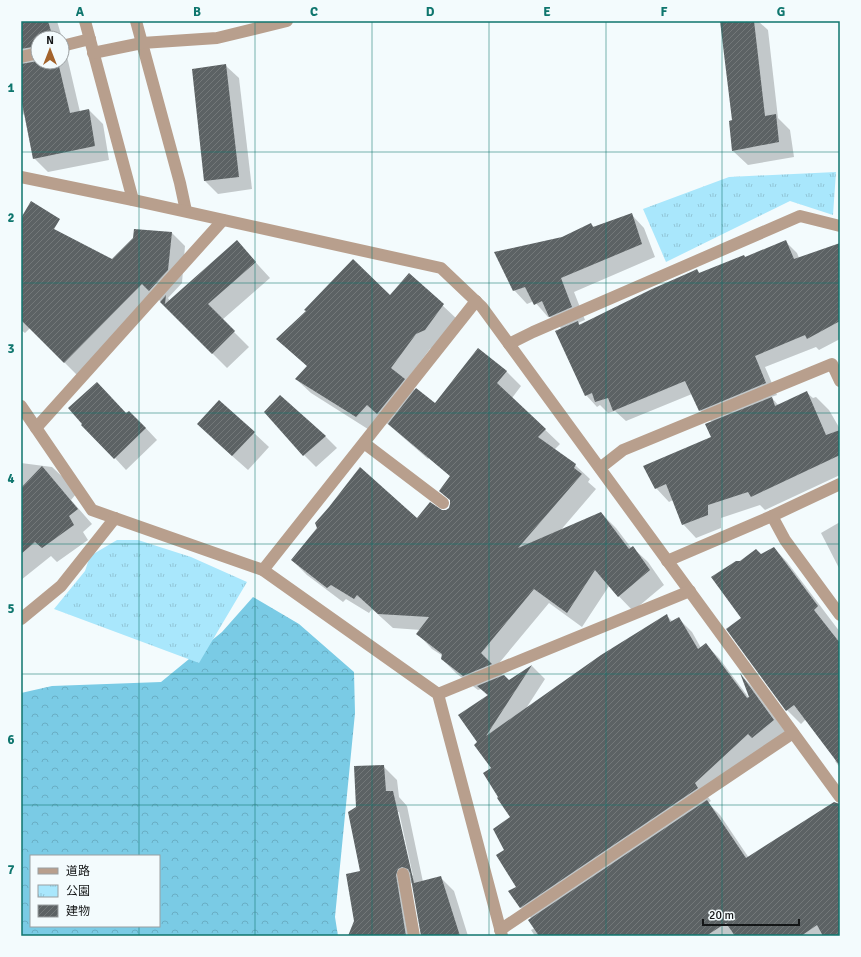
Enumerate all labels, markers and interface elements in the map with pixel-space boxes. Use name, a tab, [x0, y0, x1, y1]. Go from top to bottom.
text: A	[76, 4, 85, 20]
text: B	[193, 4, 201, 20]
text: C	[310, 4, 318, 20]
text: D	[426, 4, 435, 20]
text: E	[543, 4, 551, 20]
text: F	[661, 4, 668, 20]
text: G	[777, 4, 785, 20]
north arrow	[30, 30, 70, 70]
text: N	[46, 34, 54, 47]
text: 1	[7, 80, 15, 96]
text: 2	[7, 210, 15, 226]
text: 3	[7, 341, 15, 357]
text: 4	[7, 471, 15, 487]
text: 5	[7, 601, 15, 617]
text: 6	[7, 732, 15, 748]
legend	[30, 855, 160, 927]
text: 7	[7, 862, 15, 878]
text: 道路	[66, 864, 90, 879]
text: 公園	[66, 884, 90, 899]
scale bar	[703, 901, 799, 927]
text: 建物	[66, 904, 90, 919]
text: 20 m	[709, 908, 734, 923]

